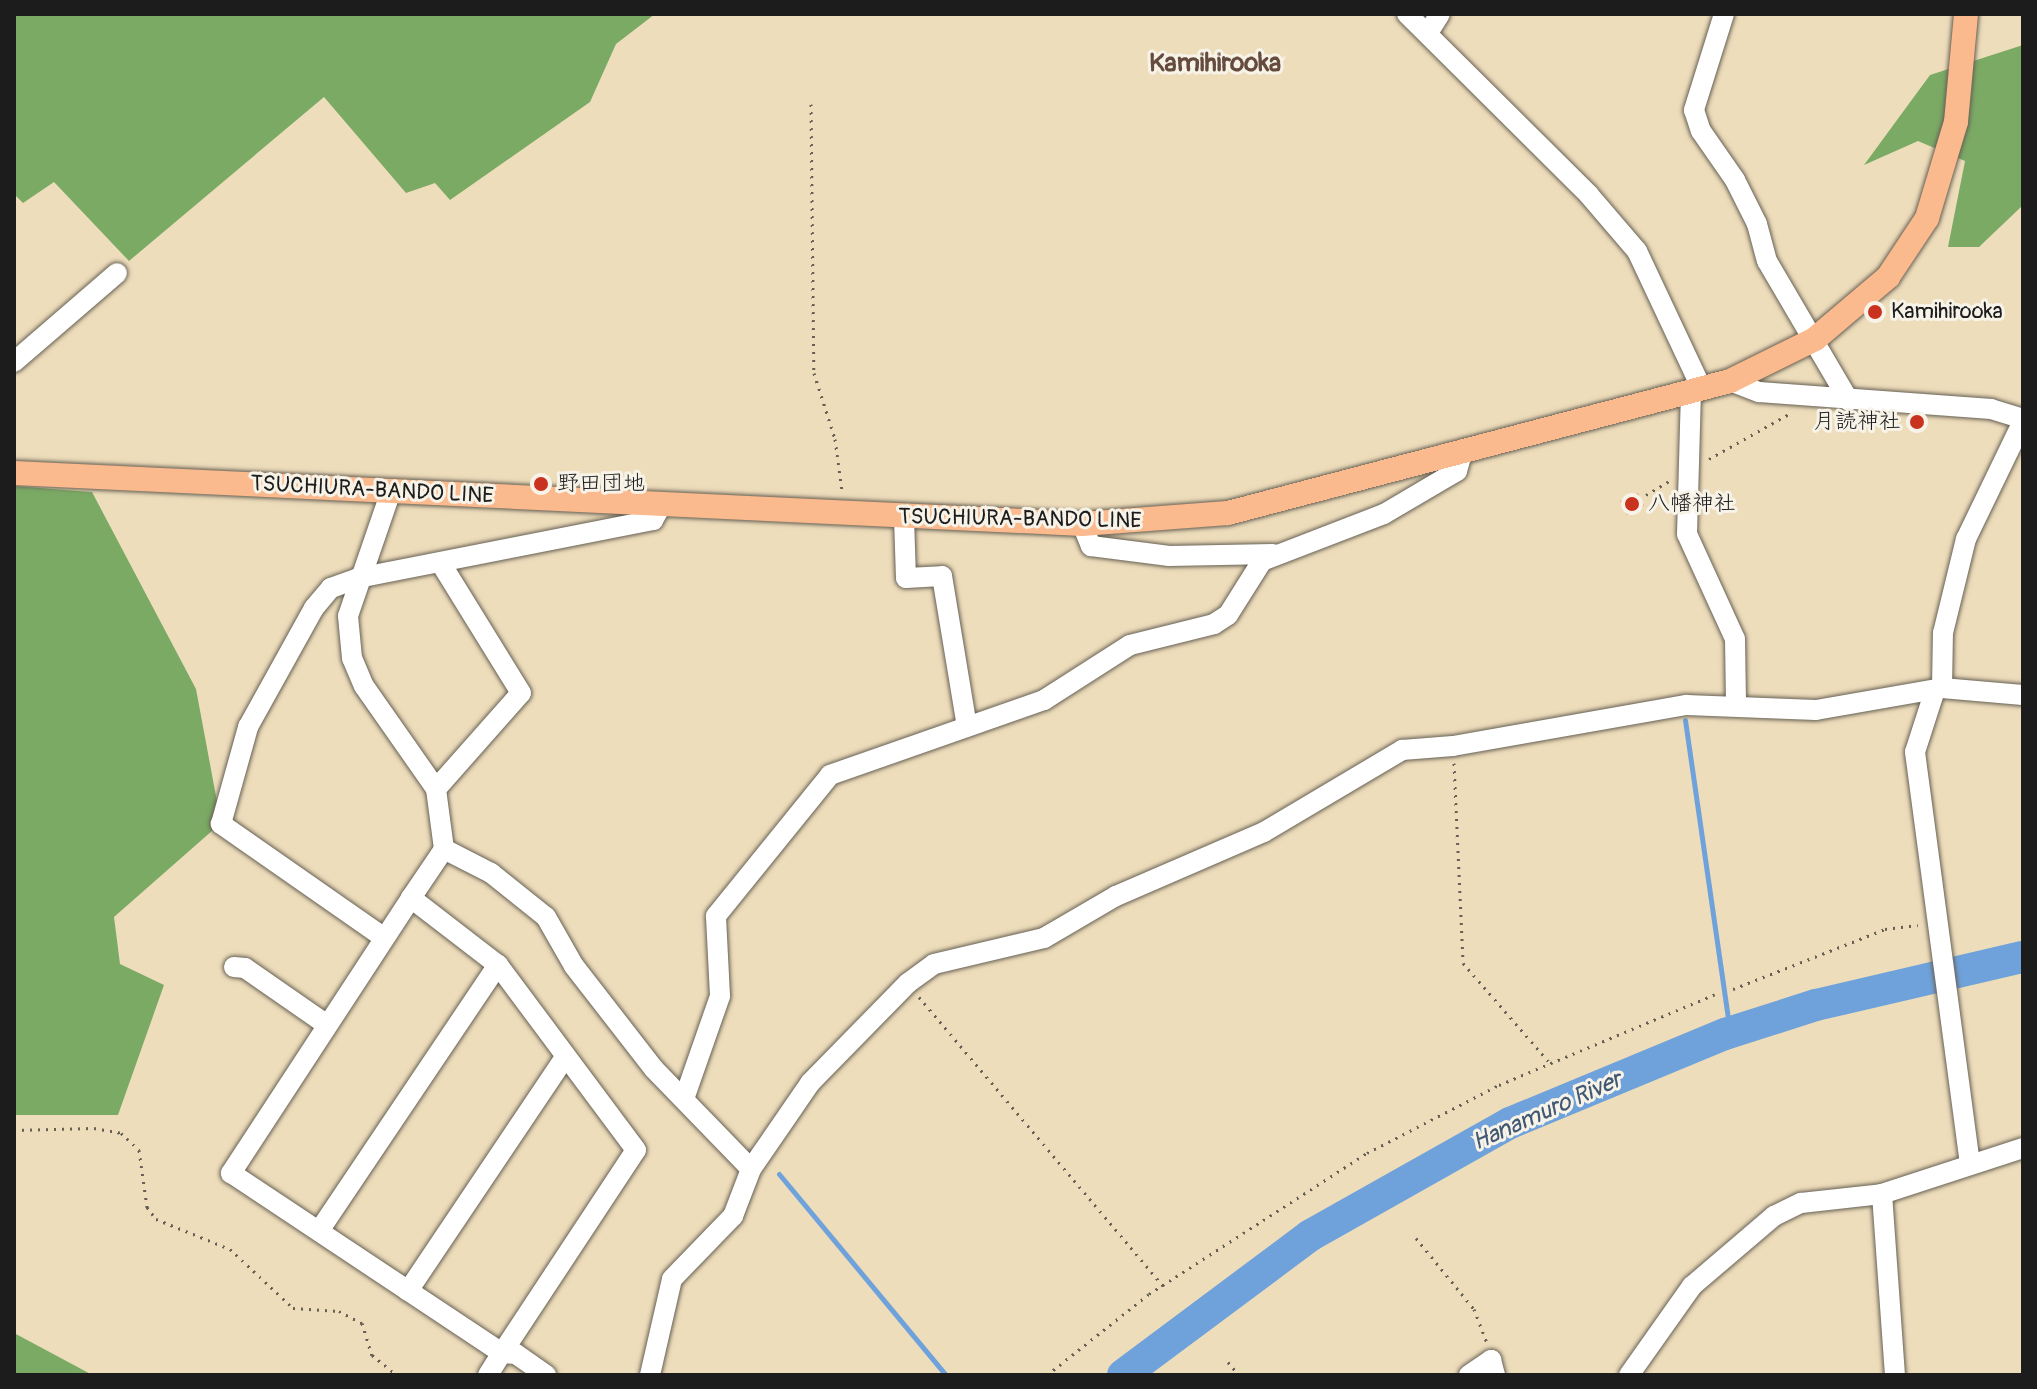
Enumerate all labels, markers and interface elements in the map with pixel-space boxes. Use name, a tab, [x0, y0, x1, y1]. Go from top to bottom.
district label: Kamihirooka	[1149, 48, 1281, 80]
place label: Kamihirooka	[1891, 299, 2003, 325]
marker: Kamihirooka	[1866, 303, 1884, 321]
place label: 月読神社	[1813, 409, 1901, 435]
marker: 月読神社	[1908, 413, 1926, 431]
street label: TSUCHIURA-BANDO LINE	[250, 470, 494, 510]
place label: 野田団地	[557, 471, 645, 497]
marker: 野田団地	[532, 475, 550, 493]
place label: 八幡神社	[1648, 491, 1736, 517]
marker: 八幡神社	[1623, 495, 1641, 513]
street label: TSUCHIURA-BANDO LINE	[898, 504, 1142, 534]
water label: Hanamuro River	[1468, 1065, 1626, 1157]

